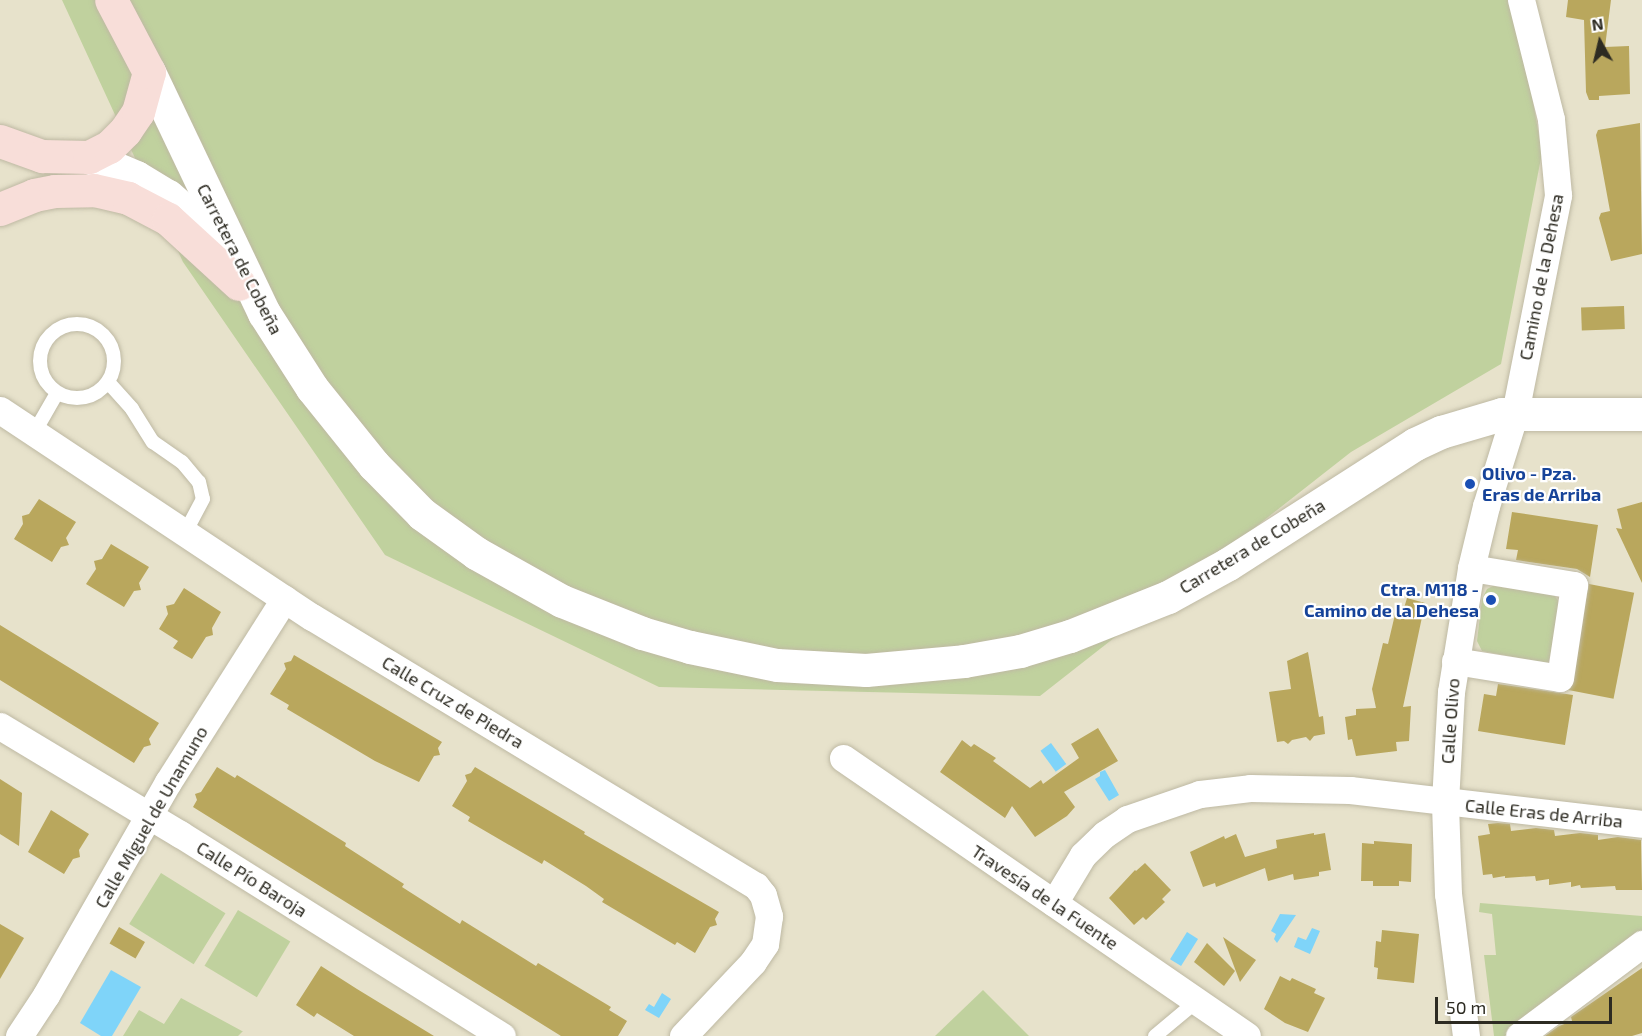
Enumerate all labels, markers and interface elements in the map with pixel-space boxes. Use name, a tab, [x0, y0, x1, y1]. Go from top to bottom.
north arrow	[1570, 12, 1630, 72]
text: N	[1590, 13, 1604, 34]
street label: Carretera de Cobeña	[193, 180, 287, 338]
street label: Camino de la Dehesa	[1514, 192, 1568, 362]
place label: Olivo - Pza. Eras de Arriba	[1482, 463, 1602, 506]
marker: Olivo - Pza. Eras de Arriba	[1463, 477, 1477, 491]
street label: Carretera de Cobeña	[1175, 494, 1329, 598]
place label: Ctra. M118 - Camino de la Dehesa	[1304, 579, 1479, 622]
marker: Ctra. M118 - Camino de la Dehesa	[1484, 593, 1498, 607]
street label: Calle Cruz de Piedra	[378, 651, 528, 753]
street label: Calle Olivo	[1436, 677, 1464, 765]
street label: Calle Miguel de Unamuno	[90, 722, 212, 912]
street label: Calle Eras de Arriba	[1464, 794, 1624, 832]
street label: Calle Pío Baroja	[193, 836, 311, 922]
street label: Travesía de la Fuente	[968, 840, 1122, 954]
scale bar	[1438, 985, 1615, 1023]
text: 50 m	[1446, 996, 1486, 1018]

